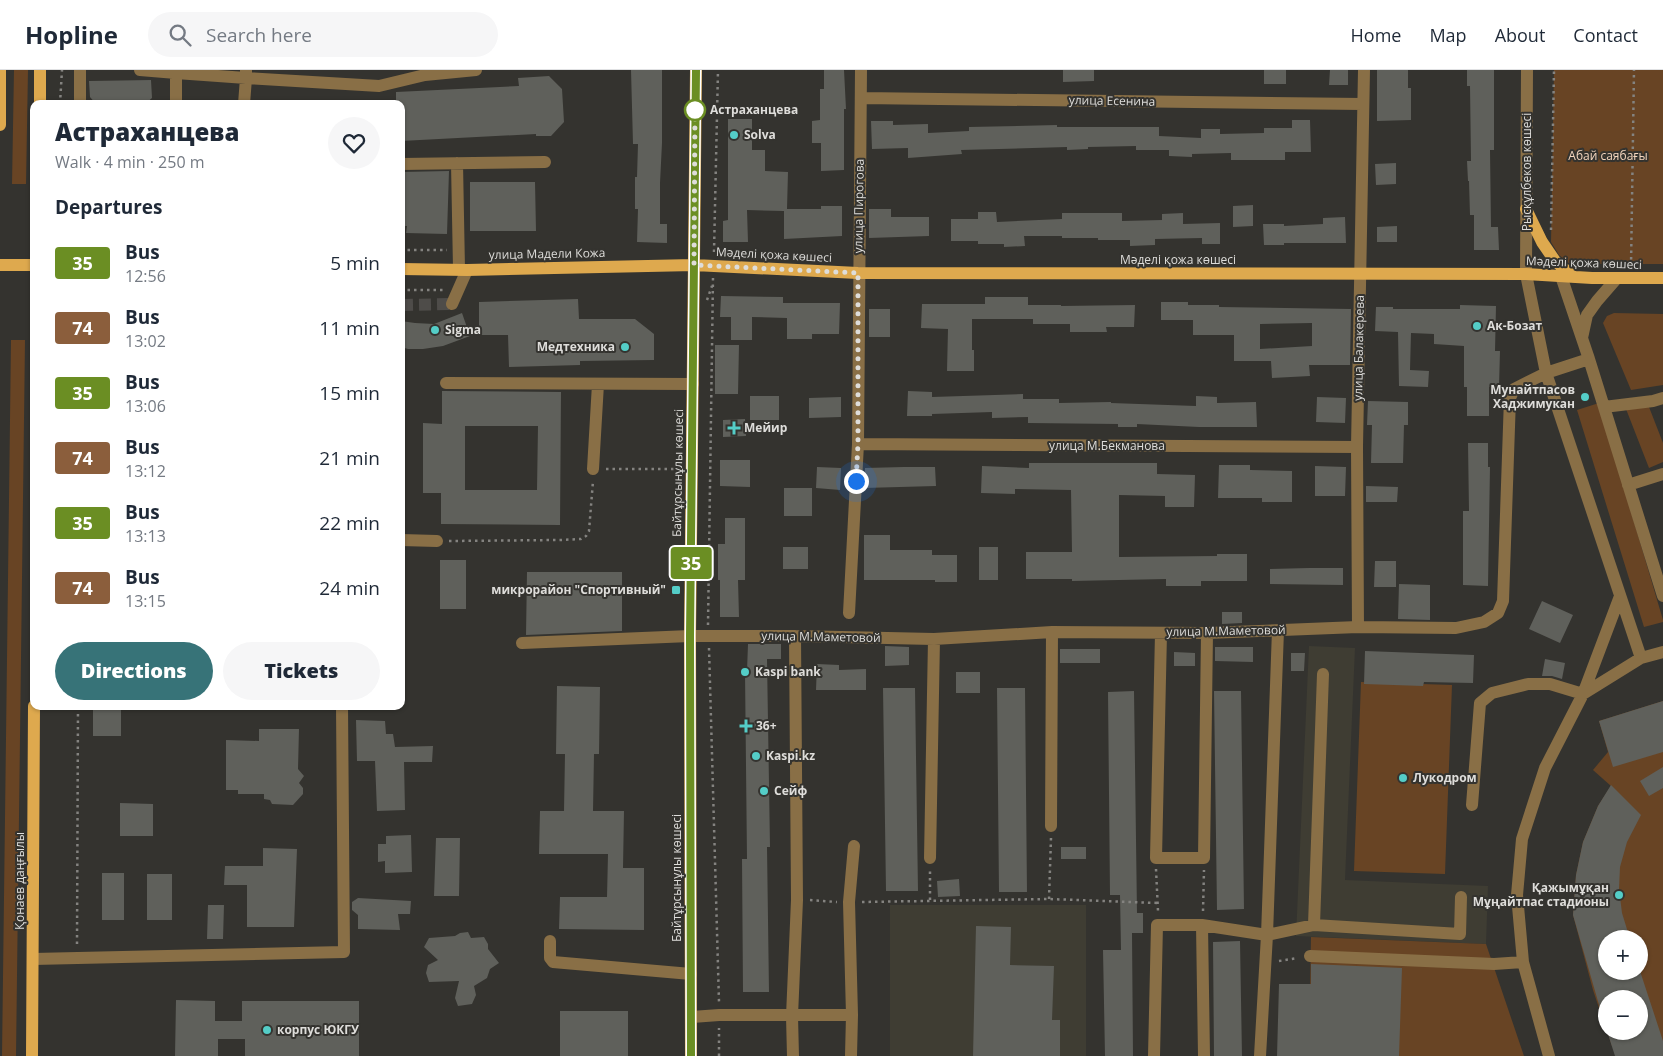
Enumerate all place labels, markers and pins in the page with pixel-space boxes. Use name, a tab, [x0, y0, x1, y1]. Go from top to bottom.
marker: Астраханцева	[684, 99, 706, 121]
place label: Астраханцева	[710, 101, 798, 118]
place label: Solva	[744, 126, 776, 143]
marker: Solva	[728, 129, 740, 141]
place label: Ак-Бозат	[1487, 317, 1543, 334]
marker: Ак-Бозат	[1471, 320, 1483, 332]
place label: Sigma	[445, 321, 481, 338]
marker: Sigma	[429, 324, 441, 336]
place label: Медтехника	[537, 338, 615, 355]
marker: Медтехника	[619, 341, 631, 353]
place label: Мунайтпасов Хаджимукан	[1490, 381, 1575, 412]
marker: Мунайтпасов Хаджимукан	[1579, 391, 1591, 403]
place label: Мейир	[744, 419, 788, 436]
marker: Мейир	[728, 422, 740, 434]
place label: микрорайон "Спортивный"	[491, 581, 666, 598]
marker: микрорайон "Спортивный"	[670, 584, 682, 596]
place label: Kaspi bank	[755, 663, 821, 680]
marker: Kaspi bank	[739, 666, 751, 678]
place label: 36+	[756, 717, 777, 734]
marker: 36+	[740, 720, 752, 732]
place label: Kaspi.kz	[766, 747, 815, 764]
marker: Kaspi.kz	[750, 750, 762, 762]
place label: Лукодром	[1413, 769, 1477, 786]
marker: Лукодром	[1397, 772, 1409, 784]
place label: Сейф	[774, 782, 807, 799]
marker: Сейф	[758, 785, 770, 797]
place label: Қажымұқан Мұңайтпас стадионы	[1473, 879, 1609, 910]
marker: Қажымұқан Мұңайтпас стадионы	[1613, 889, 1625, 901]
place label: корпус ЮКГУ	[277, 1021, 359, 1038]
marker: корпус ЮКГУ	[261, 1024, 273, 1036]

